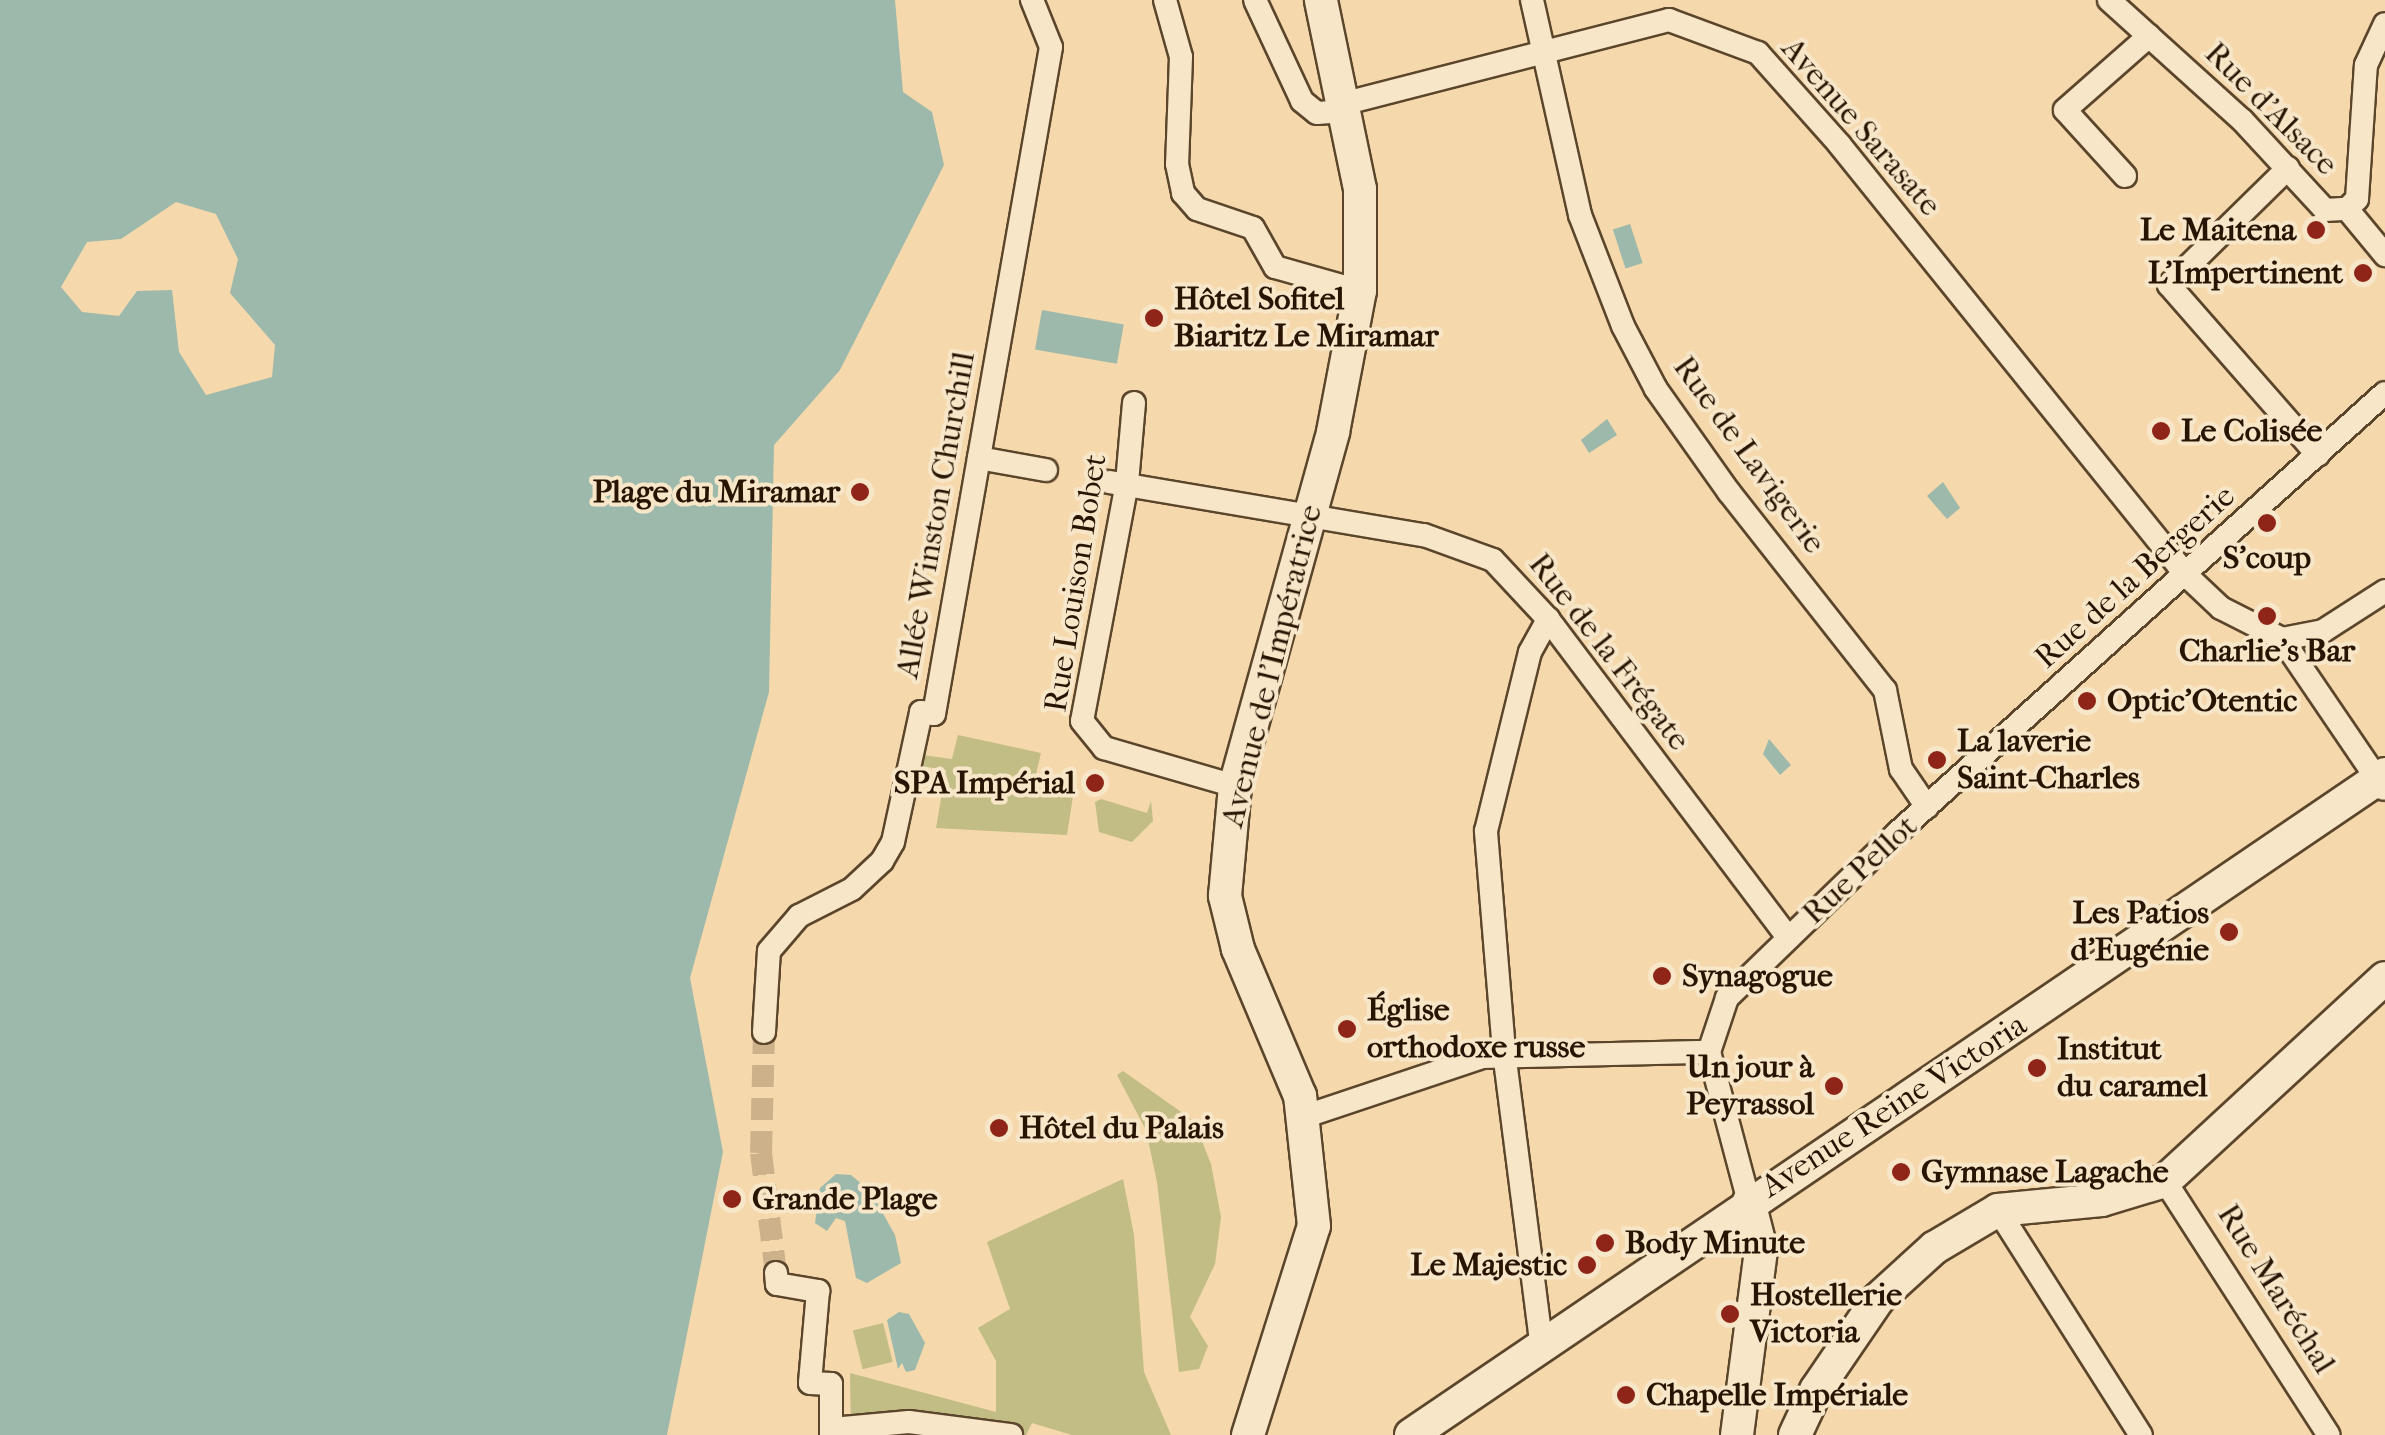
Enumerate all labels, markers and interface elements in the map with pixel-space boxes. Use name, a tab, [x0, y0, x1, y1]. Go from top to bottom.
street label: Avenue Sarasate	[1773, 30, 1949, 224]
street label: Rue d'Alsace	[2196, 34, 2346, 184]
place label: Le Maitena	[2140, 211, 2296, 249]
marker: Le Maitena	[2305, 219, 2327, 241]
place label: L'Impertinent	[2148, 254, 2343, 292]
marker: L'Impertinent	[2352, 262, 2374, 284]
place label: Hôtel Sofitel Biaritz Le Miramar	[1174, 281, 1439, 356]
marker: Hôtel Sofitel Biaritz Le Miramar	[1143, 307, 1165, 329]
street label: Allée Winston Churchill	[888, 349, 984, 681]
street label: Rue de Lavigerie	[1665, 349, 1833, 561]
place label: Le Colisée	[2181, 412, 2322, 450]
marker: Le Colisée	[2150, 420, 2172, 442]
street label: Rue Louison Bobet	[1037, 451, 1115, 715]
place label: Plage du Miramar	[593, 473, 840, 511]
street label: Rue de la Bergerie	[2027, 477, 2243, 677]
marker: Plage du Miramar	[849, 481, 871, 503]
street label: Avenue de l'Impératrice	[1213, 501, 1331, 831]
marker: S'coup	[2256, 512, 2278, 534]
place label: S'coup	[2223, 539, 2311, 577]
street label: Rue de la Frégate	[1520, 546, 1698, 758]
marker: Charlie's Bar	[2256, 605, 2278, 627]
place label: Charlie's Bar	[2179, 632, 2355, 670]
place label: Optic'Otentic	[2107, 682, 2297, 720]
marker: Optic'Otentic	[2076, 690, 2098, 712]
place label: La laverie Saint-Charles	[1957, 723, 2140, 798]
marker: La laverie Saint-Charles	[1926, 749, 1948, 771]
place label: SPA Impérial	[894, 764, 1075, 802]
marker: SPA Impérial	[1084, 772, 1106, 794]
street label: Rue Pellot	[1795, 807, 1925, 933]
place label: Les Patios d'Eugénie	[2071, 895, 2209, 970]
marker: Les Patios d'Eugénie	[2218, 921, 2240, 943]
place label: Synagogue	[1682, 957, 1833, 995]
marker: Synagogue	[1651, 965, 1673, 987]
place label: Église orthodoxe russe	[1367, 992, 1585, 1067]
street label: Avenue Reine Victoria	[1754, 1006, 2034, 1206]
marker: Église orthodoxe russe	[1336, 1018, 1358, 1040]
place label: Institut du caramel	[2057, 1031, 2208, 1106]
place label: Un jour à Peyrassol	[1686, 1049, 1814, 1124]
marker: Institut du caramel	[2026, 1057, 2048, 1079]
marker: Un jour à Peyrassol	[1823, 1075, 1845, 1097]
place label: Hôtel du Palais	[1019, 1109, 1224, 1147]
marker: Hôtel du Palais	[988, 1117, 1010, 1139]
place label: Gymnase Lagache	[1921, 1153, 2169, 1191]
marker: Gymnase Lagache	[1890, 1161, 1912, 1183]
place label: Grande Plage	[752, 1180, 937, 1218]
marker: Grande Plage	[721, 1188, 743, 1210]
street label: Rue Maréchal	[2209, 1197, 2343, 1381]
place label: Body Minute	[1625, 1224, 1805, 1262]
marker: Body Minute	[1594, 1232, 1616, 1254]
place label: Le Majestic	[1410, 1246, 1567, 1284]
marker: Le Majestic	[1576, 1254, 1598, 1276]
place label: Hostellerie Victoria	[1750, 1277, 1902, 1352]
marker: Hostellerie Victoria	[1719, 1303, 1741, 1325]
place label: Chapelle Impériale	[1646, 1376, 1908, 1414]
marker: Chapelle Impériale	[1615, 1384, 1637, 1406]

